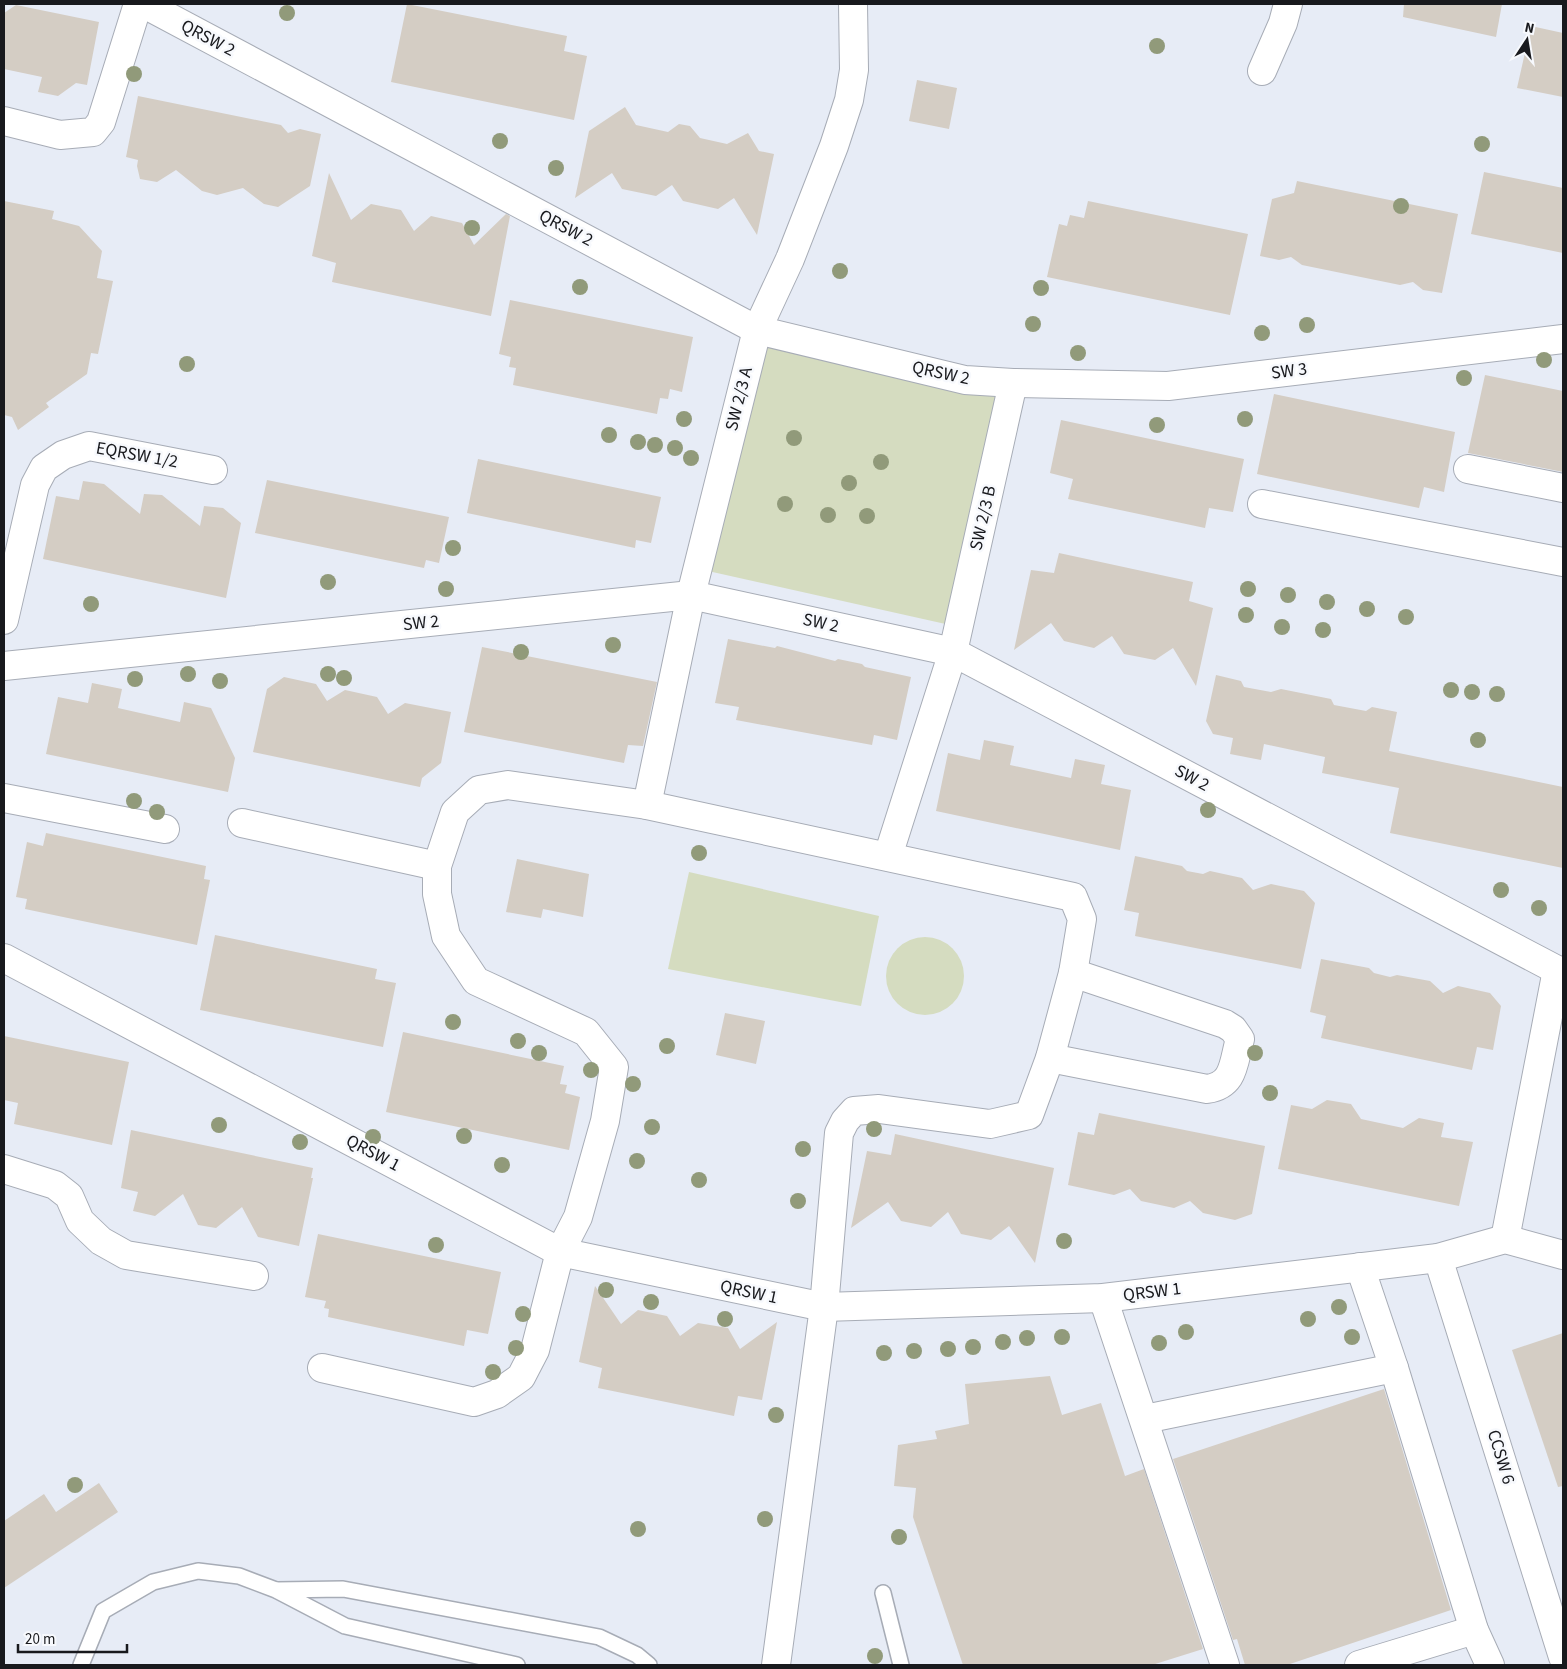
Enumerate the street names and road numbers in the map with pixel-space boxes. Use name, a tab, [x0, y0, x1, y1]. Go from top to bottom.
street label: QRSW 2	[176, 13, 240, 63]
street label: QRSW 2	[534, 203, 598, 253]
street label: QRSW 2	[910, 355, 972, 391]
street label: SW 3	[1269, 356, 1309, 386]
street label: SW 2/3 A	[719, 364, 759, 434]
street label: EQRSW 1/2	[94, 435, 180, 475]
street label: SW 2/3 B	[963, 483, 1003, 553]
street label: SW 2	[801, 607, 841, 639]
street label: SW 2	[402, 609, 440, 637]
street label: SW 2	[1170, 758, 1214, 798]
street label: QRSW 1	[341, 1128, 405, 1178]
street label: QRSW 1	[718, 1274, 780, 1310]
street label: QRSW 1	[1122, 1276, 1182, 1308]
street label: CCSW 6	[1481, 1427, 1521, 1487]

